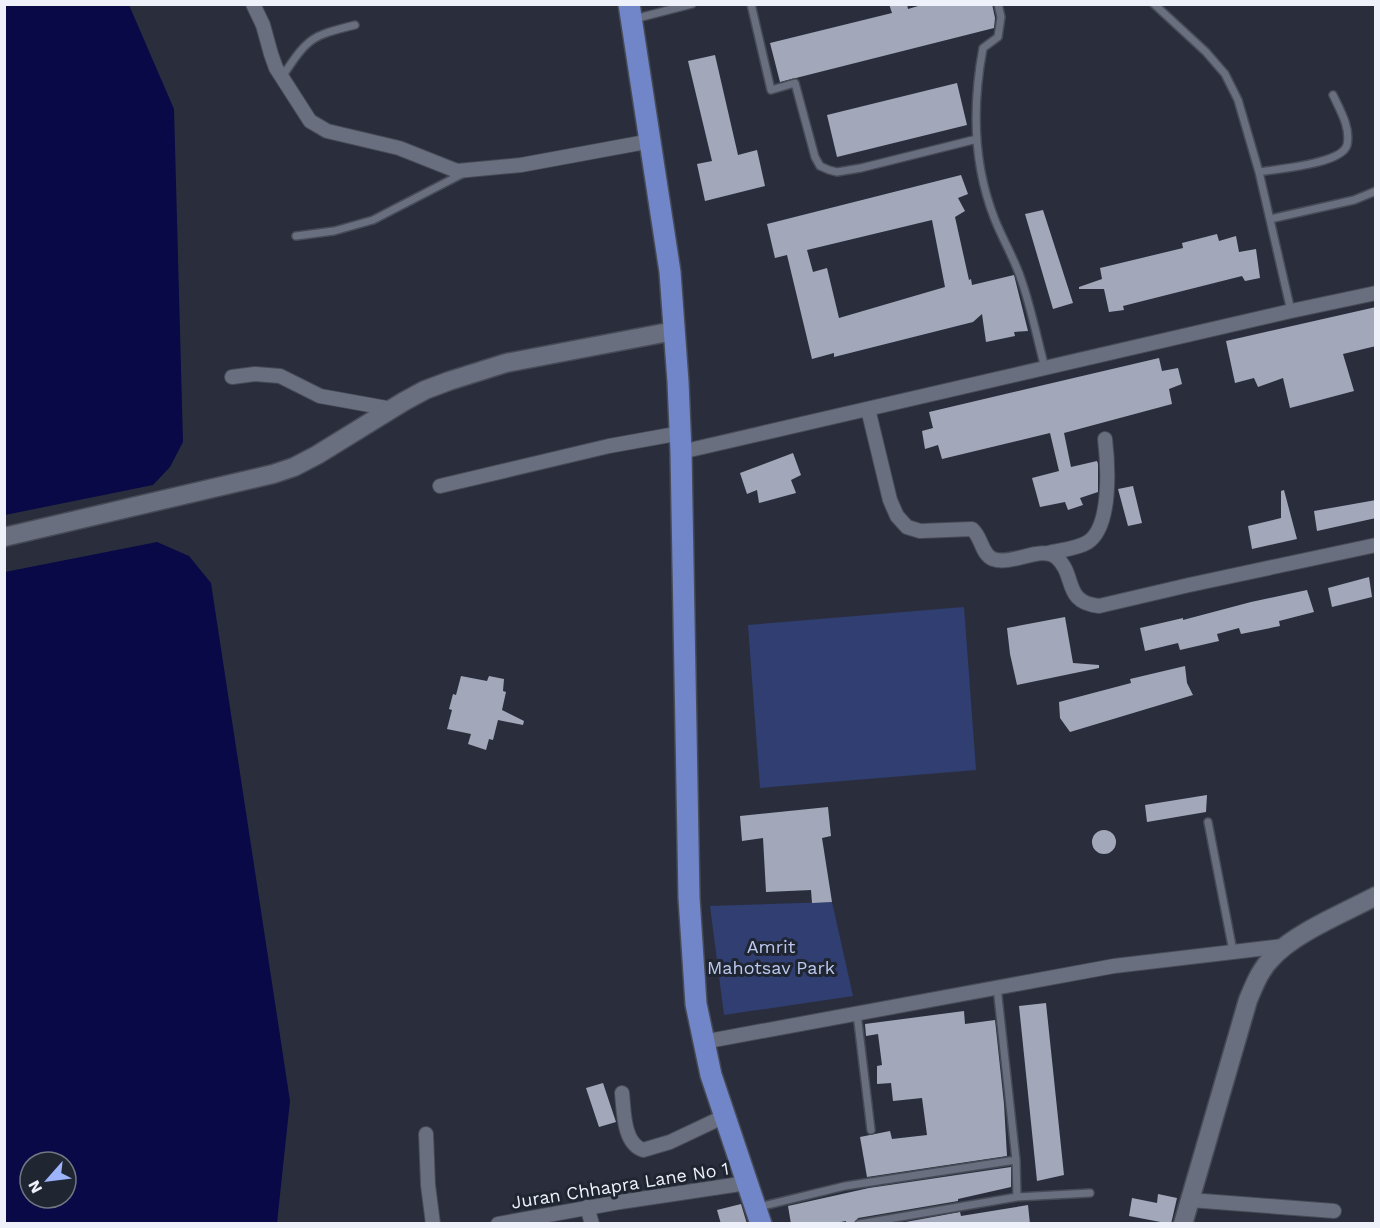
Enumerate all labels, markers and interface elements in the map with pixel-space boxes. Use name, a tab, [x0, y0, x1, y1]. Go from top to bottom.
park label: Amrit Mahotsav Park	[707, 936, 835, 978]
north arrow	[18, 1150, 78, 1210]
street label: Juran Chhapra Lane No 1	[510, 1157, 730, 1213]
text: N	[24, 1177, 46, 1197]

